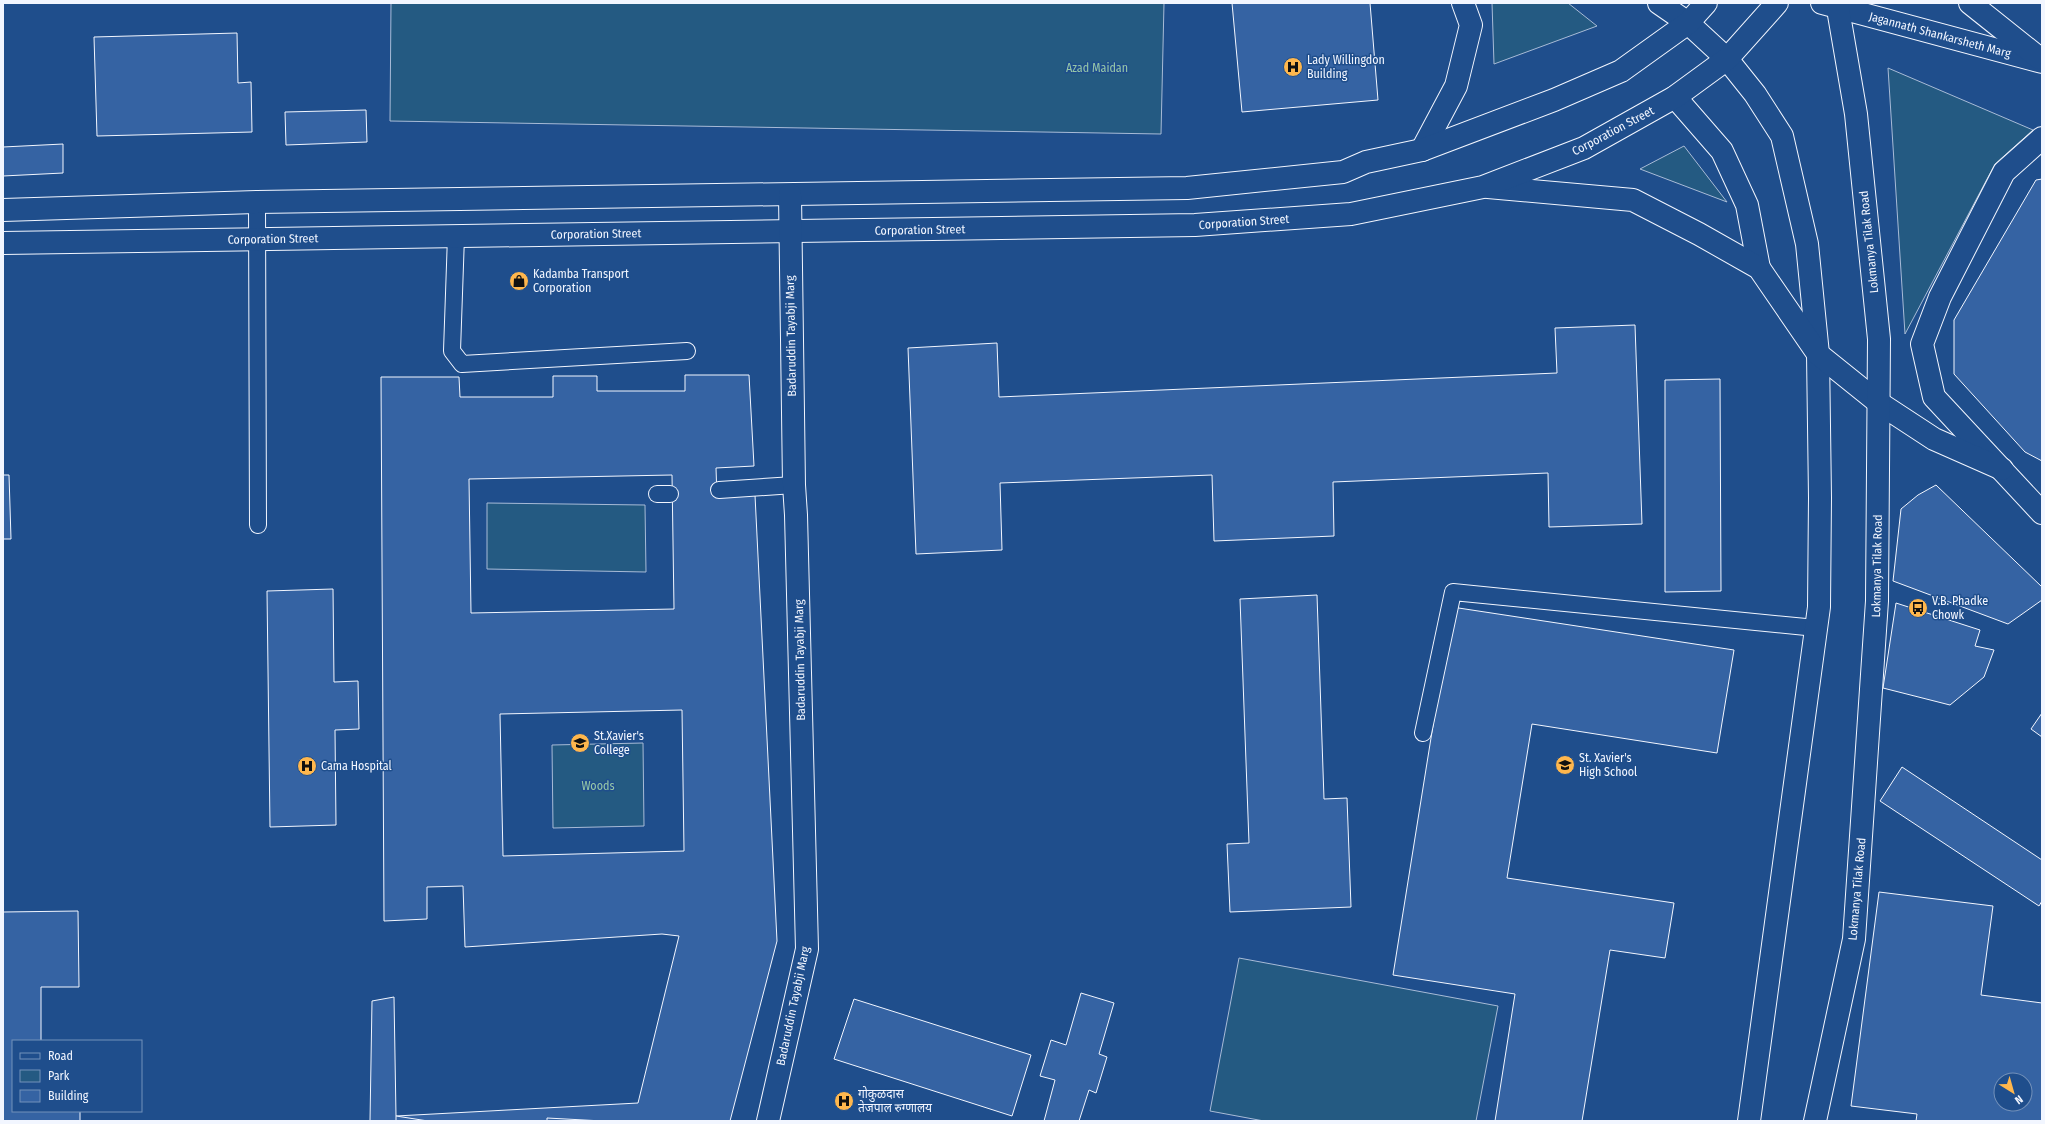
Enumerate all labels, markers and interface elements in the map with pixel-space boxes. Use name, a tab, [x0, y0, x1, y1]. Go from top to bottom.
street label: Jagannath Shankarsheth Marg	[1868, 9, 2013, 61]
place label: Lady Willingdon Building	[1307, 53, 1385, 81]
hospital icon: Lady Willingdon Building	[1282, 56, 1304, 78]
park label: Azad Maidan	[1066, 61, 1128, 75]
street label: Corporation Street	[1570, 104, 1656, 158]
street label: Lokmanya Tilak Road	[1857, 190, 1881, 294]
street label: Corporation Street	[1198, 212, 1290, 232]
street label: Corporation Street	[875, 222, 966, 238]
street label: Corporation Street	[551, 226, 642, 242]
street label: Corporation Street	[228, 231, 319, 247]
place label: Kadamba Transport Corporation	[533, 267, 629, 295]
shop icon: Kadamba Transport Corporation	[508, 270, 530, 292]
street label: Badaruddin Tayabji Marg	[783, 275, 799, 397]
street label: Lokmanya Tilak Road	[1869, 514, 1885, 618]
place label: V.B. Phadke Chowk	[1932, 594, 1988, 622]
bus stop icon: V.B. Phadke Chowk	[1907, 597, 1929, 619]
street label: Badaruddin Tayabji Marg	[792, 599, 808, 721]
place label: St.Xavier's College	[594, 729, 644, 757]
school or university icon: St.Xavier's College	[569, 732, 591, 754]
place label: St. Xavier's High School	[1579, 751, 1637, 779]
school or university icon: St. Xavier's High School	[1554, 754, 1576, 776]
hospital icon: Cama Hospital	[296, 755, 318, 777]
place label: Cama Hospital	[321, 759, 392, 773]
park label: Woods	[581, 779, 615, 793]
street label: Lokmanya Tilak Road	[1846, 837, 1868, 941]
street label: Badaruddin Tayabji Marg	[774, 945, 813, 1067]
legend	[12, 1040, 142, 1112]
text: Road	[48, 1049, 73, 1063]
text: Park	[48, 1069, 70, 1083]
north arrow	[1993, 1072, 2033, 1112]
place label: गोकुळदास तेजपाल रुग्णालय	[858, 1086, 933, 1115]
text: Building	[48, 1089, 89, 1103]
hospital icon: गोकुळदास तेजपाल रुग्णालय	[833, 1090, 855, 1112]
text: N	[2012, 1092, 2025, 1107]

